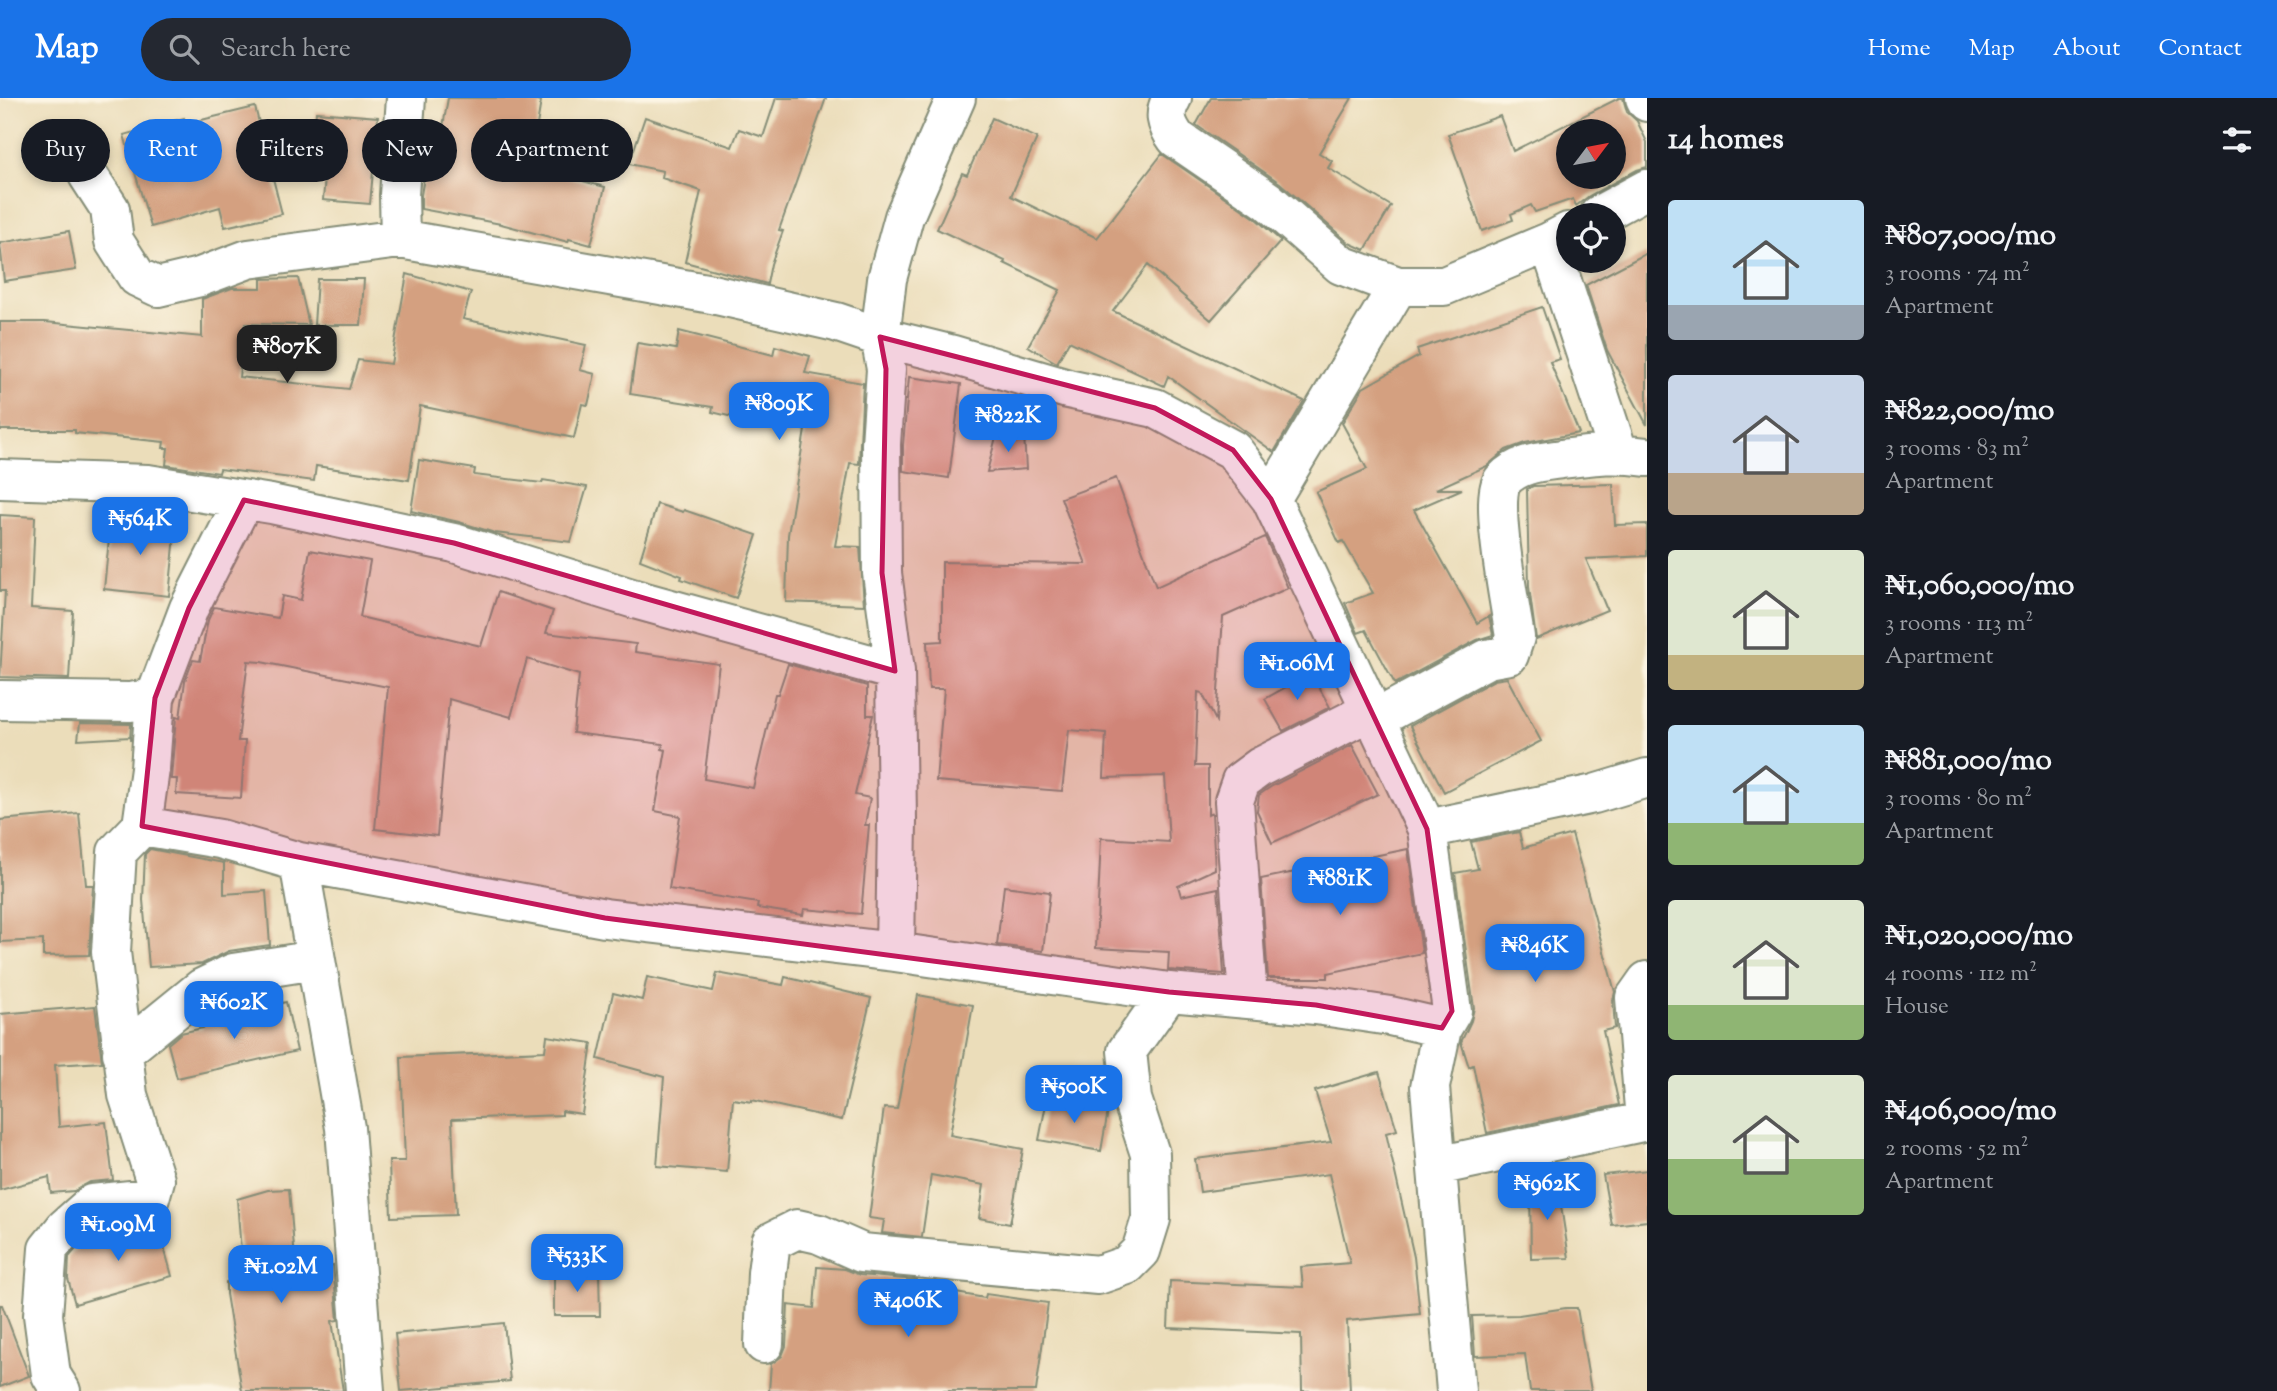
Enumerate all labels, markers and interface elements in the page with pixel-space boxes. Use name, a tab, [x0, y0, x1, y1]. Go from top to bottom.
search box	[141, 18, 631, 81]
text: Map	[35, 25, 99, 73]
icon: search	[165, 30, 203, 68]
text: Search here	[221, 31, 351, 68]
text: Home	[1868, 32, 1931, 66]
text: Map	[1969, 32, 2015, 66]
text: About	[2053, 32, 2120, 66]
text: Contact	[2158, 32, 2242, 66]
chip: Buy	[21, 119, 110, 182]
chip: Rent	[124, 119, 222, 182]
chip: Filters	[236, 119, 348, 182]
chip: New	[362, 119, 457, 182]
chip: Apartment	[471, 119, 633, 182]
north arrow	[1556, 119, 1626, 189]
map controls	[1556, 119, 1626, 273]
text: 14 homes	[1668, 119, 1784, 162]
icon: filters	[2218, 121, 2256, 159]
button: locate	[1556, 203, 1626, 273]
text: ₦807,000/mo	[1885, 215, 2056, 258]
icon: home	[1724, 228, 1808, 312]
text: 3 rooms · 74 m²	[1885, 258, 2030, 291]
text: Apartment	[1885, 291, 1994, 324]
pin: ₦807K	[238, 326, 336, 385]
text: ₦807K	[253, 331, 321, 364]
pin: ₦809K	[730, 382, 828, 442]
text: ₦809K	[745, 388, 813, 421]
text: ₦822,000/mo	[1885, 390, 2054, 433]
pin: ₦822K	[959, 394, 1057, 454]
text: ₦822K	[975, 400, 1041, 433]
icon: home	[1724, 403, 1808, 487]
text: 3 rooms · 83 m²	[1885, 433, 2029, 466]
text: Apartment	[1885, 466, 1994, 499]
pin: ₦564K	[91, 498, 189, 557]
text: ₦564K	[108, 503, 172, 536]
text: ₦1,060,000/mo	[1885, 565, 2074, 608]
icon: home	[1724, 578, 1808, 662]
text: 3 rooms · 113 m²	[1885, 608, 2033, 641]
text: Apartment	[1885, 641, 1994, 674]
pin: ₦1.06M	[1240, 642, 1354, 702]
text: ₦1.06M	[1260, 648, 1334, 681]
text: ₦881,000/mo	[1885, 740, 2052, 783]
icon: home	[1724, 753, 1808, 837]
text: 3 rooms · 80 m²	[1885, 783, 2032, 816]
text: Apartment	[1885, 816, 1994, 849]
pin: ₦881K	[1291, 858, 1389, 917]
text: ₦881K	[1308, 863, 1372, 896]
text: ₦1,020,000/mo	[1885, 915, 2073, 958]
pin: ₦846K	[1486, 924, 1584, 984]
icon: home	[1724, 928, 1808, 1012]
text: ₦846K	[1501, 930, 1569, 963]
text: 4 rooms · 112 m²	[1885, 958, 2037, 991]
pin: ₦602K	[185, 982, 283, 1041]
text: ₦602K	[200, 987, 268, 1020]
text: House	[1885, 991, 1949, 1024]
pin: ₦500K	[1025, 1066, 1123, 1125]
text: ₦500K	[1041, 1071, 1107, 1104]
text: ₦406,000/mo	[1885, 1090, 2057, 1133]
icon: home	[1724, 1103, 1808, 1187]
text: 2 rooms · 52 m²	[1885, 1133, 2028, 1166]
pin: ₦962K	[1498, 1162, 1596, 1222]
text: Apartment	[1885, 1166, 1994, 1199]
text: ₦962K	[1514, 1168, 1580, 1201]
pin: ₦1.09M	[61, 1204, 175, 1263]
text: ₦1.09M	[81, 1209, 155, 1242]
pin: ₦533K	[528, 1234, 626, 1294]
text: ₦533K	[547, 1240, 607, 1273]
pin: ₦1.02M	[224, 1246, 338, 1305]
text: ₦1.02M	[244, 1251, 318, 1284]
pin: ₦406K	[859, 1280, 957, 1339]
text: ₦406K	[874, 1285, 942, 1318]

